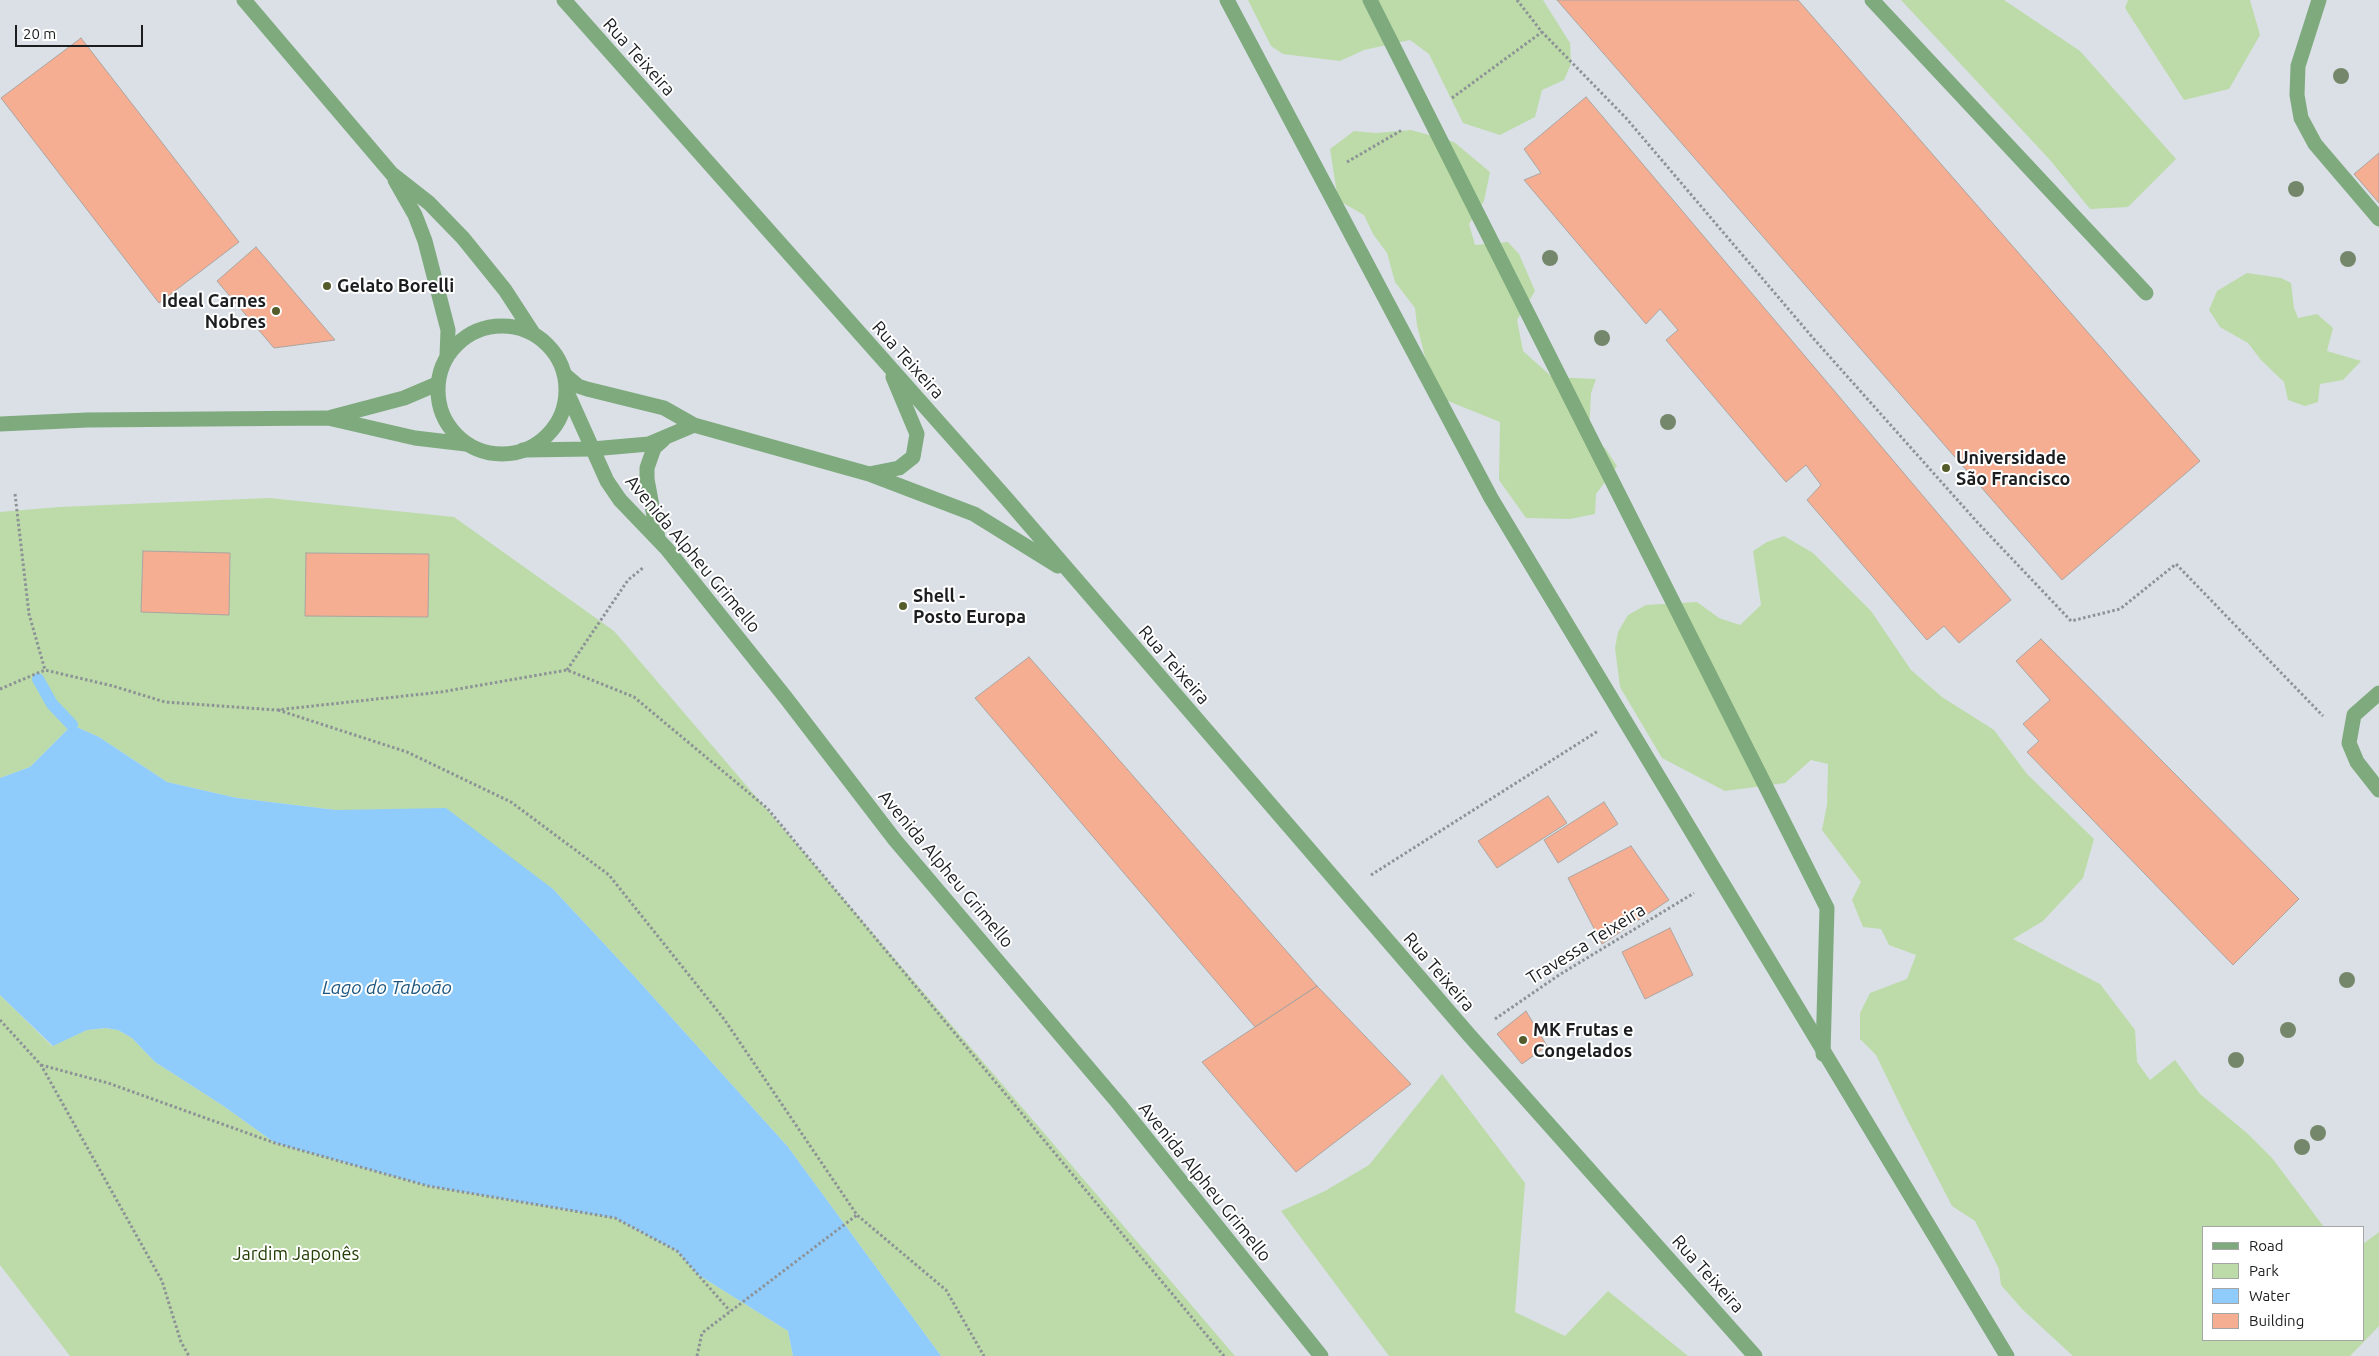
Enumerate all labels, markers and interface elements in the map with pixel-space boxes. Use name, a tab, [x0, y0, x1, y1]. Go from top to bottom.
street label: Rua Teixeira	[598, 14, 680, 100]
scale bar	[18, 15, 145, 47]
text: 20 m	[23, 25, 56, 42]
place label: Gelato Borelli	[337, 275, 454, 297]
marker: Gelato Borelli	[321, 280, 333, 292]
place label: Ideal Carnes Nobres	[162, 290, 266, 332]
marker: Ideal Carnes Nobres	[270, 305, 282, 317]
street label: Rua Teixeira	[867, 317, 949, 403]
place label: Universidade São Francisco	[1956, 447, 2070, 489]
marker: Universidade São Francisco	[1940, 462, 1952, 474]
street label: Avenida Alpheu Grimello	[621, 471, 765, 637]
place label: Shell - Posto Europa	[913, 585, 1026, 628]
marker: Shell - Posto Europa	[897, 600, 909, 612]
street label: Rua Teixeira	[1134, 621, 1214, 709]
street label: Avenida Alpheu Grimello	[874, 786, 1018, 952]
street label: Travessa Teixeira	[1523, 899, 1649, 989]
street label: Rua Teixeira	[1399, 928, 1479, 1016]
water label: Lago do Taboão	[322, 977, 452, 999]
place label: MK Frutas e Congelados	[1533, 1019, 1633, 1062]
marker: MK Frutas e Congelados	[1517, 1034, 1529, 1046]
street label: Avenida Alpheu Grimello	[1134, 1098, 1276, 1266]
legend	[2202, 1226, 2364, 1341]
street label: Rua Teixeira	[1667, 1231, 1749, 1317]
text: Road	[2249, 1237, 2284, 1254]
park label: Jardim Japonês	[233, 1243, 359, 1265]
text: Park	[2249, 1262, 2279, 1279]
text: Water	[2249, 1287, 2290, 1304]
text: Building	[2249, 1312, 2304, 1329]

